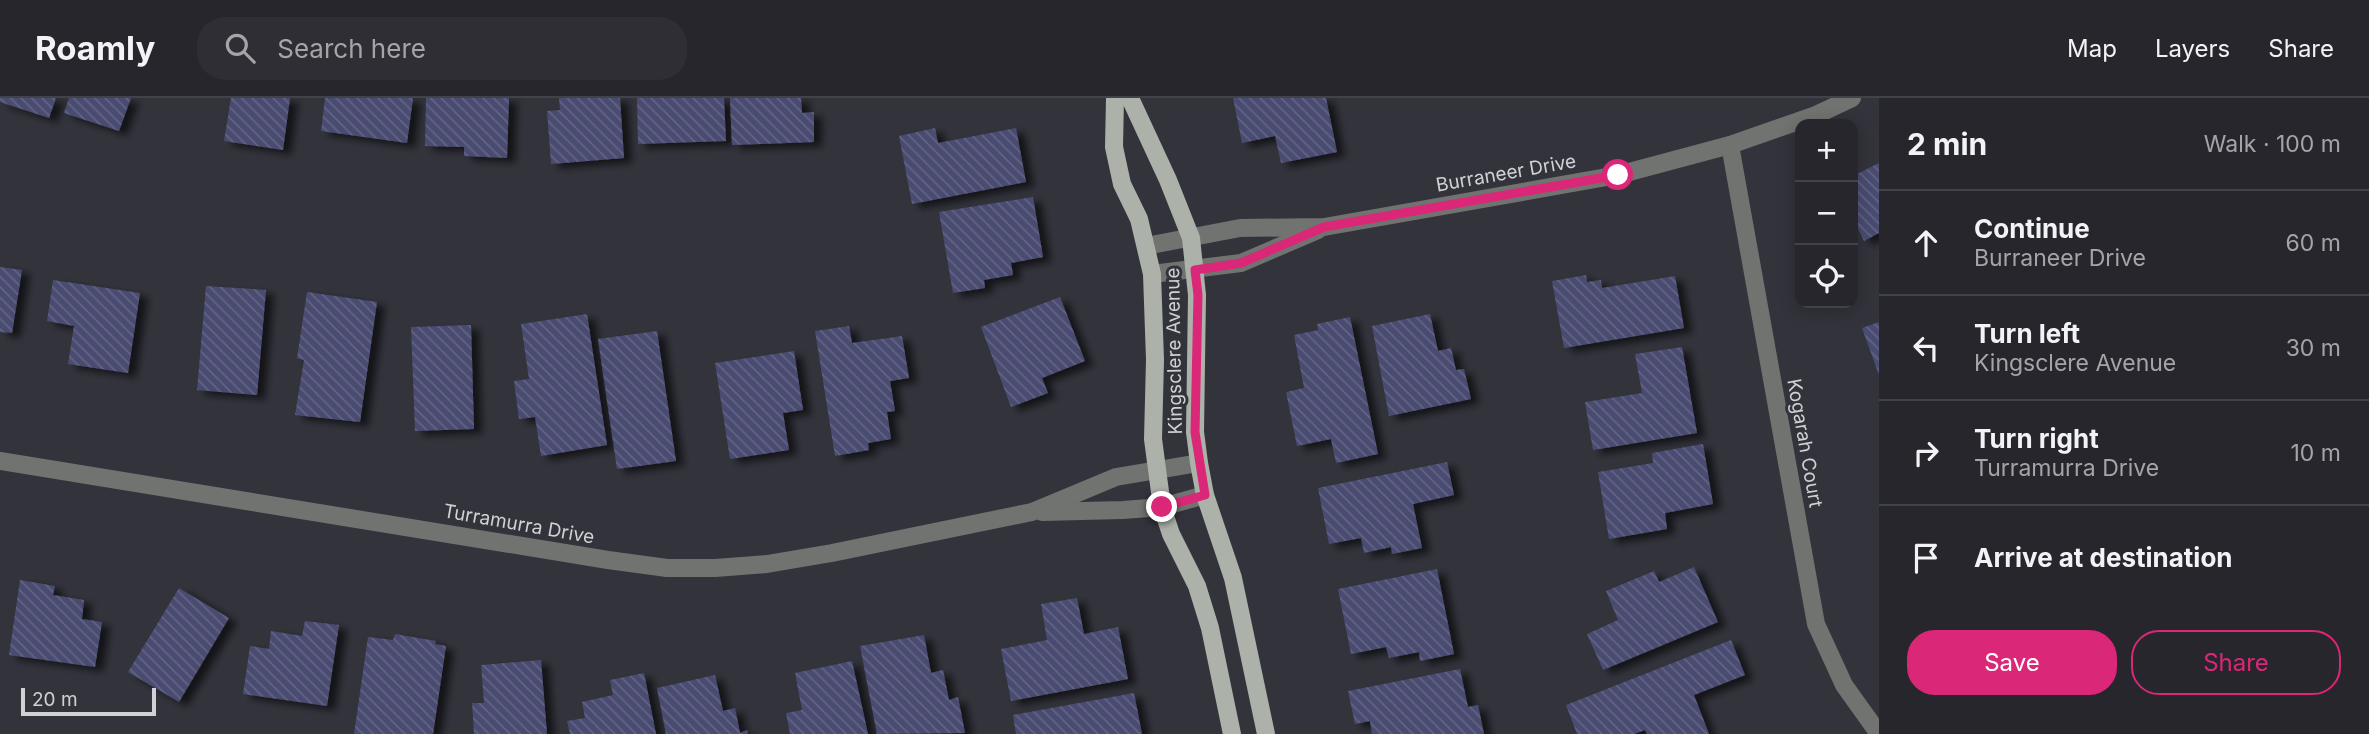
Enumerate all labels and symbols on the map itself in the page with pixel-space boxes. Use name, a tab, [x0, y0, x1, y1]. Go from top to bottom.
street label: Burraneer Drive	[1434, 149, 1578, 197]
route start	[1602, 159, 1633, 190]
street label: Kingsclere Avenue	[1161, 267, 1187, 435]
street label: Kogarah Court	[1782, 377, 1828, 509]
route end	[1146, 491, 1177, 522]
street label: Turramurra Drive	[442, 499, 596, 549]
scale bar	[21, 685, 156, 717]

